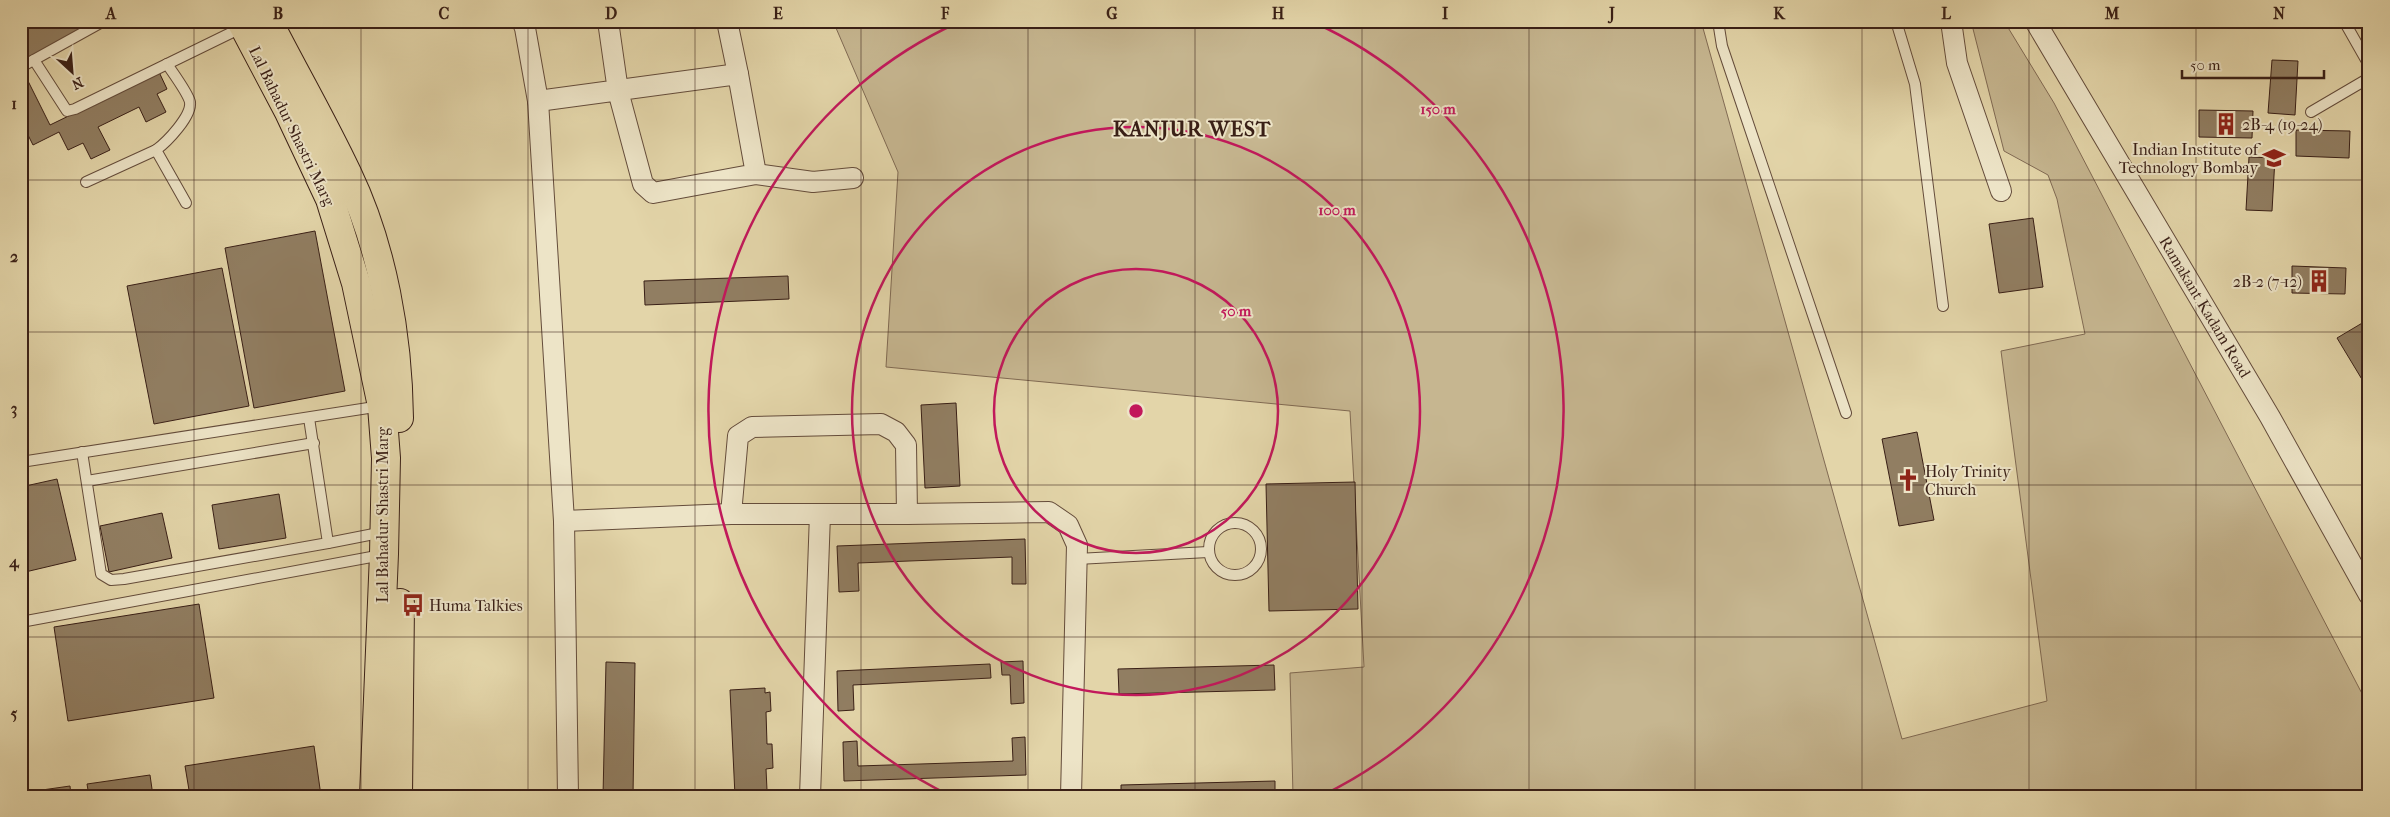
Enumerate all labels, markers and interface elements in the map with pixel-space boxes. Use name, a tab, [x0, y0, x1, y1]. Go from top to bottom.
text: A	[105, 4, 117, 23]
text: B	[273, 4, 283, 23]
text: C	[439, 4, 450, 23]
text: D	[605, 4, 617, 23]
text: E	[773, 4, 783, 23]
text: F	[940, 4, 950, 23]
text: G	[1106, 4, 1118, 23]
text: H	[1272, 4, 1285, 23]
text: I	[1442, 4, 1449, 23]
text: J	[1607, 4, 1615, 24]
text: K	[1773, 4, 1786, 23]
text: L	[1941, 4, 1951, 23]
text: M	[2104, 4, 2120, 23]
text: N	[2273, 4, 2286, 23]
street label: Lal Bahadur Shastri Marg	[245, 43, 339, 210]
north arrow	[48, 48, 98, 98]
scale bar	[2182, 48, 2325, 80]
text: 50 m	[2190, 56, 2221, 74]
text: N	[69, 73, 86, 93]
text: 1	[11, 94, 17, 113]
text: 150 m	[1420, 100, 1456, 118]
building icon: 2B-4 (19-24)	[2213, 111, 2239, 137]
place label: 2B-4 (19-24)	[2242, 115, 2322, 134]
district label: KANJUR WEST	[1113, 117, 1271, 141]
place label: Indian Institute of Technology Bombay	[2119, 140, 2262, 177]
school or university icon: Indian Institute of Technology Bombay	[2261, 145, 2287, 171]
text: 100 m	[1318, 201, 1356, 219]
street label: Ramakant Kadam Road	[2155, 233, 2255, 381]
text: 2	[10, 247, 18, 266]
building icon: 2B-2 (7-12)	[2306, 268, 2332, 294]
place label: 2B-2 (7-12)	[2233, 272, 2302, 291]
text: 50 m	[1221, 302, 1252, 320]
text: 3	[11, 399, 17, 419]
centre of rings	[1127, 402, 1145, 420]
street label: Lal Bahadur Shastri Marg	[373, 427, 392, 603]
place label: Holy Trinity Church	[1925, 462, 2011, 499]
church icon: Holy Trinity Church	[1895, 467, 1921, 493]
text: 4	[8, 552, 20, 572]
bus stop icon: Huma Talkies	[400, 592, 426, 618]
place label: Huma Talkies	[429, 596, 523, 615]
text: 5	[11, 704, 18, 723]

